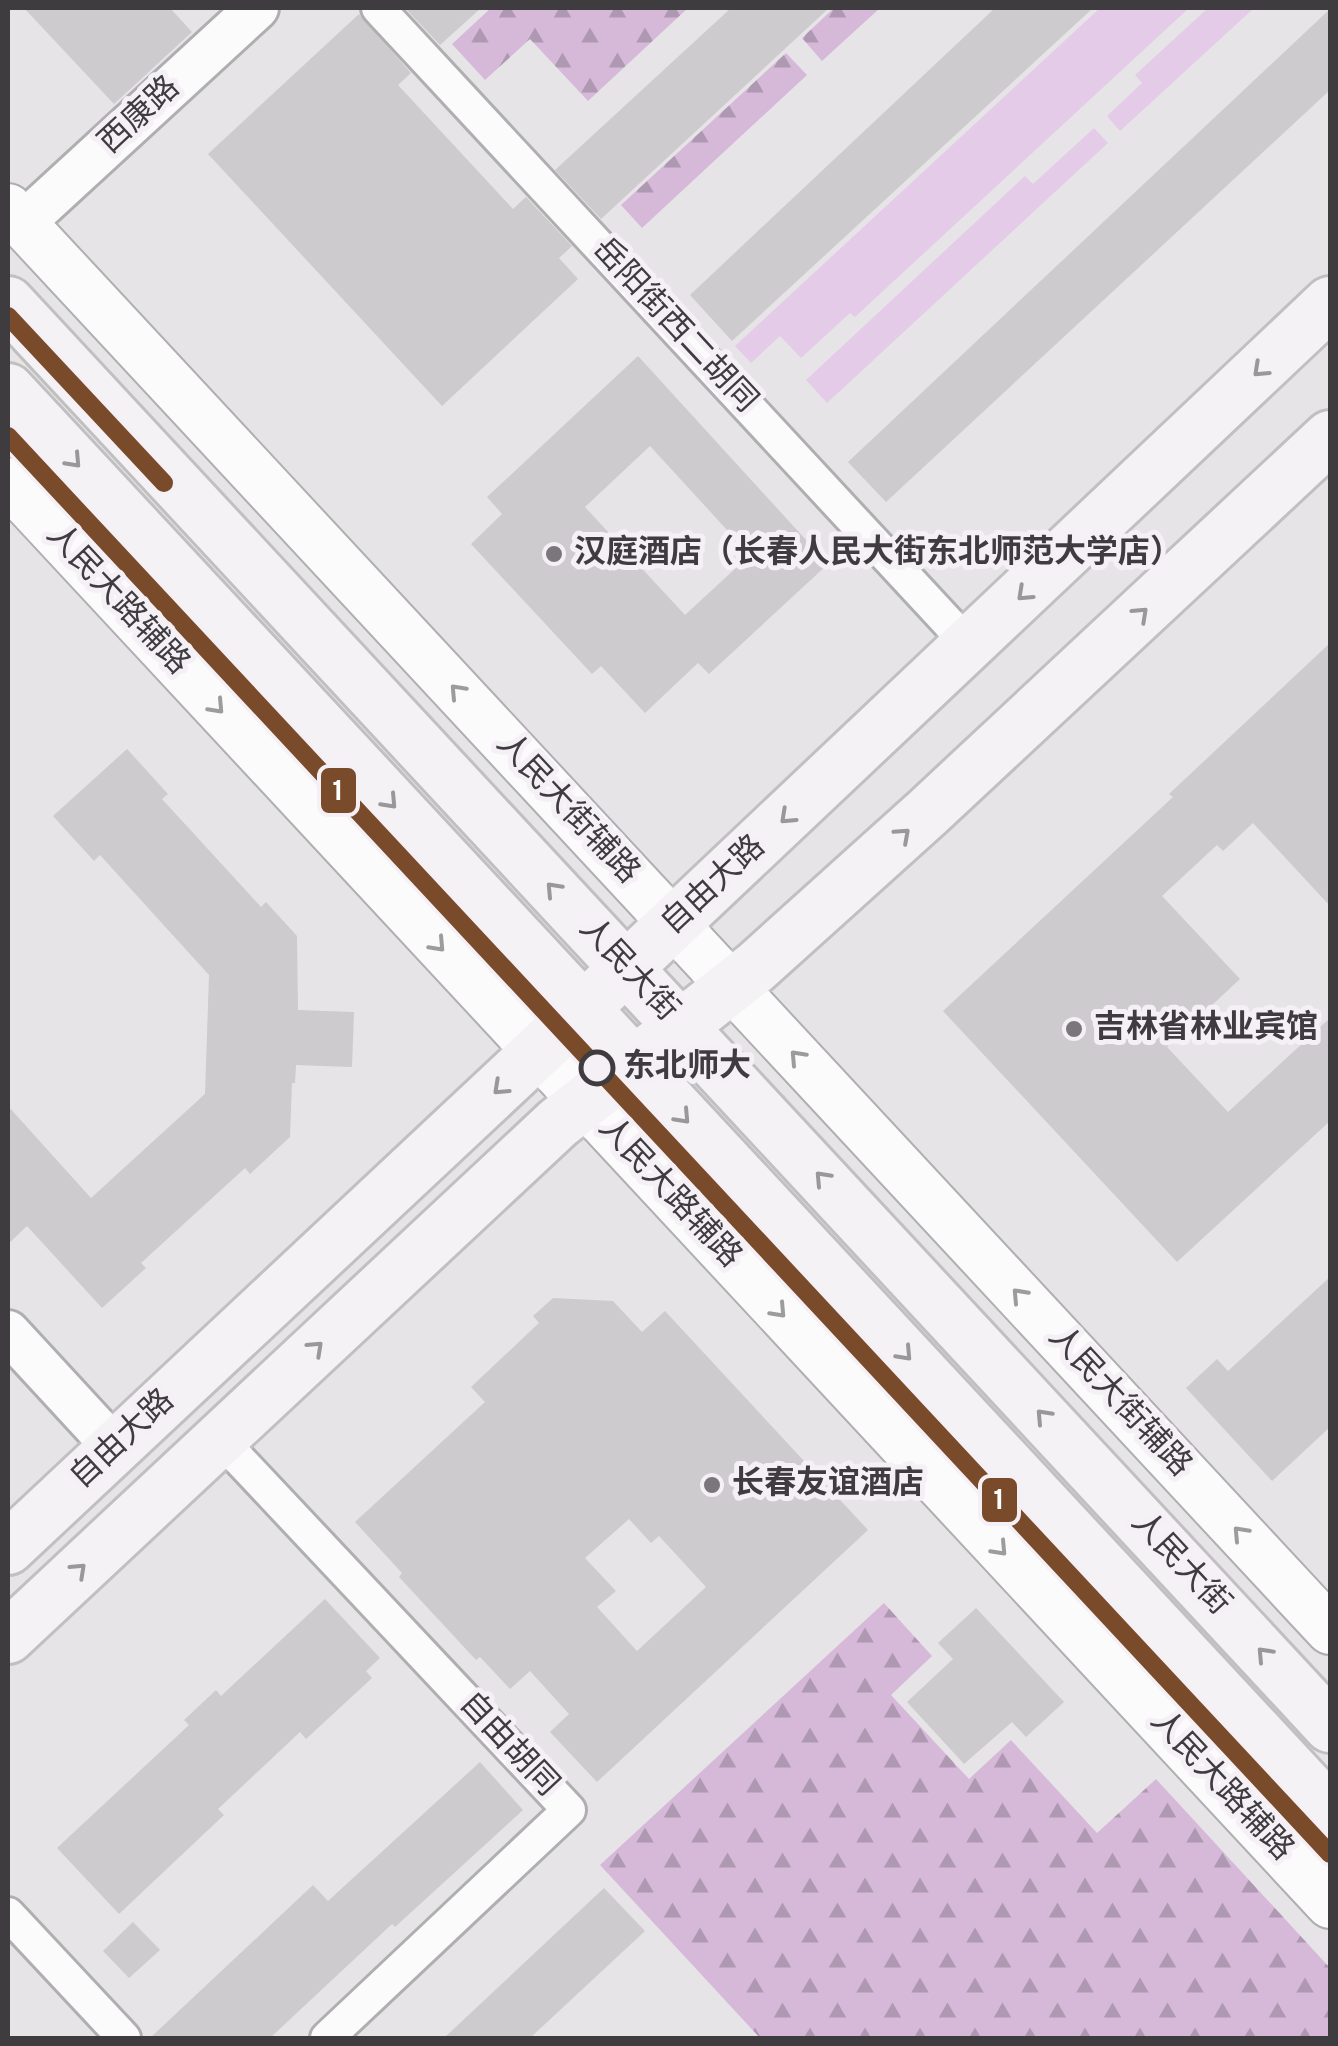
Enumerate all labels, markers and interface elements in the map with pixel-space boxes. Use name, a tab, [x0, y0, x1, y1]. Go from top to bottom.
street label: 西康路	[91, 69, 189, 163]
street label: 岳阳街西二胡同	[583, 230, 765, 422]
one-way arrow	[1253, 358, 1271, 376]
one-way arrow	[62, 449, 80, 468]
street label: 人民大路辅路	[37, 516, 197, 684]
place label: 汉庭酒店（长春人民大街东北师范大学店）	[574, 534, 1182, 574]
marker: 汉庭酒店（长春人民大街东北师范大学店）	[543, 543, 565, 565]
one-way arrow	[1017, 582, 1035, 600]
one-way arrow	[1129, 608, 1148, 626]
one-way arrow	[451, 684, 469, 703]
one-way arrow	[205, 695, 223, 714]
street label: 人民大街辅路	[487, 725, 647, 893]
line badge: 1	[319, 766, 358, 815]
text: 1	[332, 775, 344, 811]
one-way arrow	[378, 790, 396, 809]
one-way arrow	[781, 805, 799, 823]
street label: 自由大路	[654, 828, 774, 944]
one-way arrow	[891, 829, 910, 847]
one-way arrow	[547, 882, 565, 901]
street label: 人民大街	[570, 910, 686, 1030]
one-way arrow	[426, 933, 444, 952]
place label: 吉林省林业宾馆	[1094, 1009, 1318, 1049]
marker: 吉林省林业宾馆	[1063, 1018, 1085, 1040]
place label: 东北师大	[623, 1048, 751, 1088]
one-way arrow	[791, 1050, 809, 1069]
marker: 东北师大	[580, 1051, 614, 1085]
one-way arrow	[493, 1076, 512, 1094]
one-way arrow	[671, 1105, 689, 1123]
street label: 人民大路辅路	[589, 1109, 749, 1277]
one-way arrow	[816, 1171, 834, 1190]
one-way arrow	[1013, 1288, 1031, 1307]
one-way arrow	[767, 1299, 785, 1318]
street label: 人民大街辅路	[1039, 1318, 1199, 1486]
one-way arrow	[305, 1342, 323, 1360]
one-way arrow	[893, 1343, 911, 1361]
street label: 自由大路	[63, 1382, 183, 1498]
one-way arrow	[1037, 1409, 1055, 1428]
place label: 长春友谊酒店	[732, 1465, 924, 1505]
marker: 长春友谊酒店	[701, 1474, 723, 1496]
line badge: 1	[980, 1476, 1019, 1524]
text: 1	[993, 1484, 1005, 1520]
street label: 人民大街	[1122, 1504, 1238, 1624]
one-way arrow	[1234, 1526, 1252, 1545]
one-way arrow	[988, 1537, 1006, 1556]
one-way arrow	[67, 1564, 86, 1582]
one-way arrow	[1258, 1648, 1276, 1666]
street label: 自由胡同	[450, 1685, 566, 1805]
street label: 人民大路辅路	[1141, 1702, 1301, 1870]

